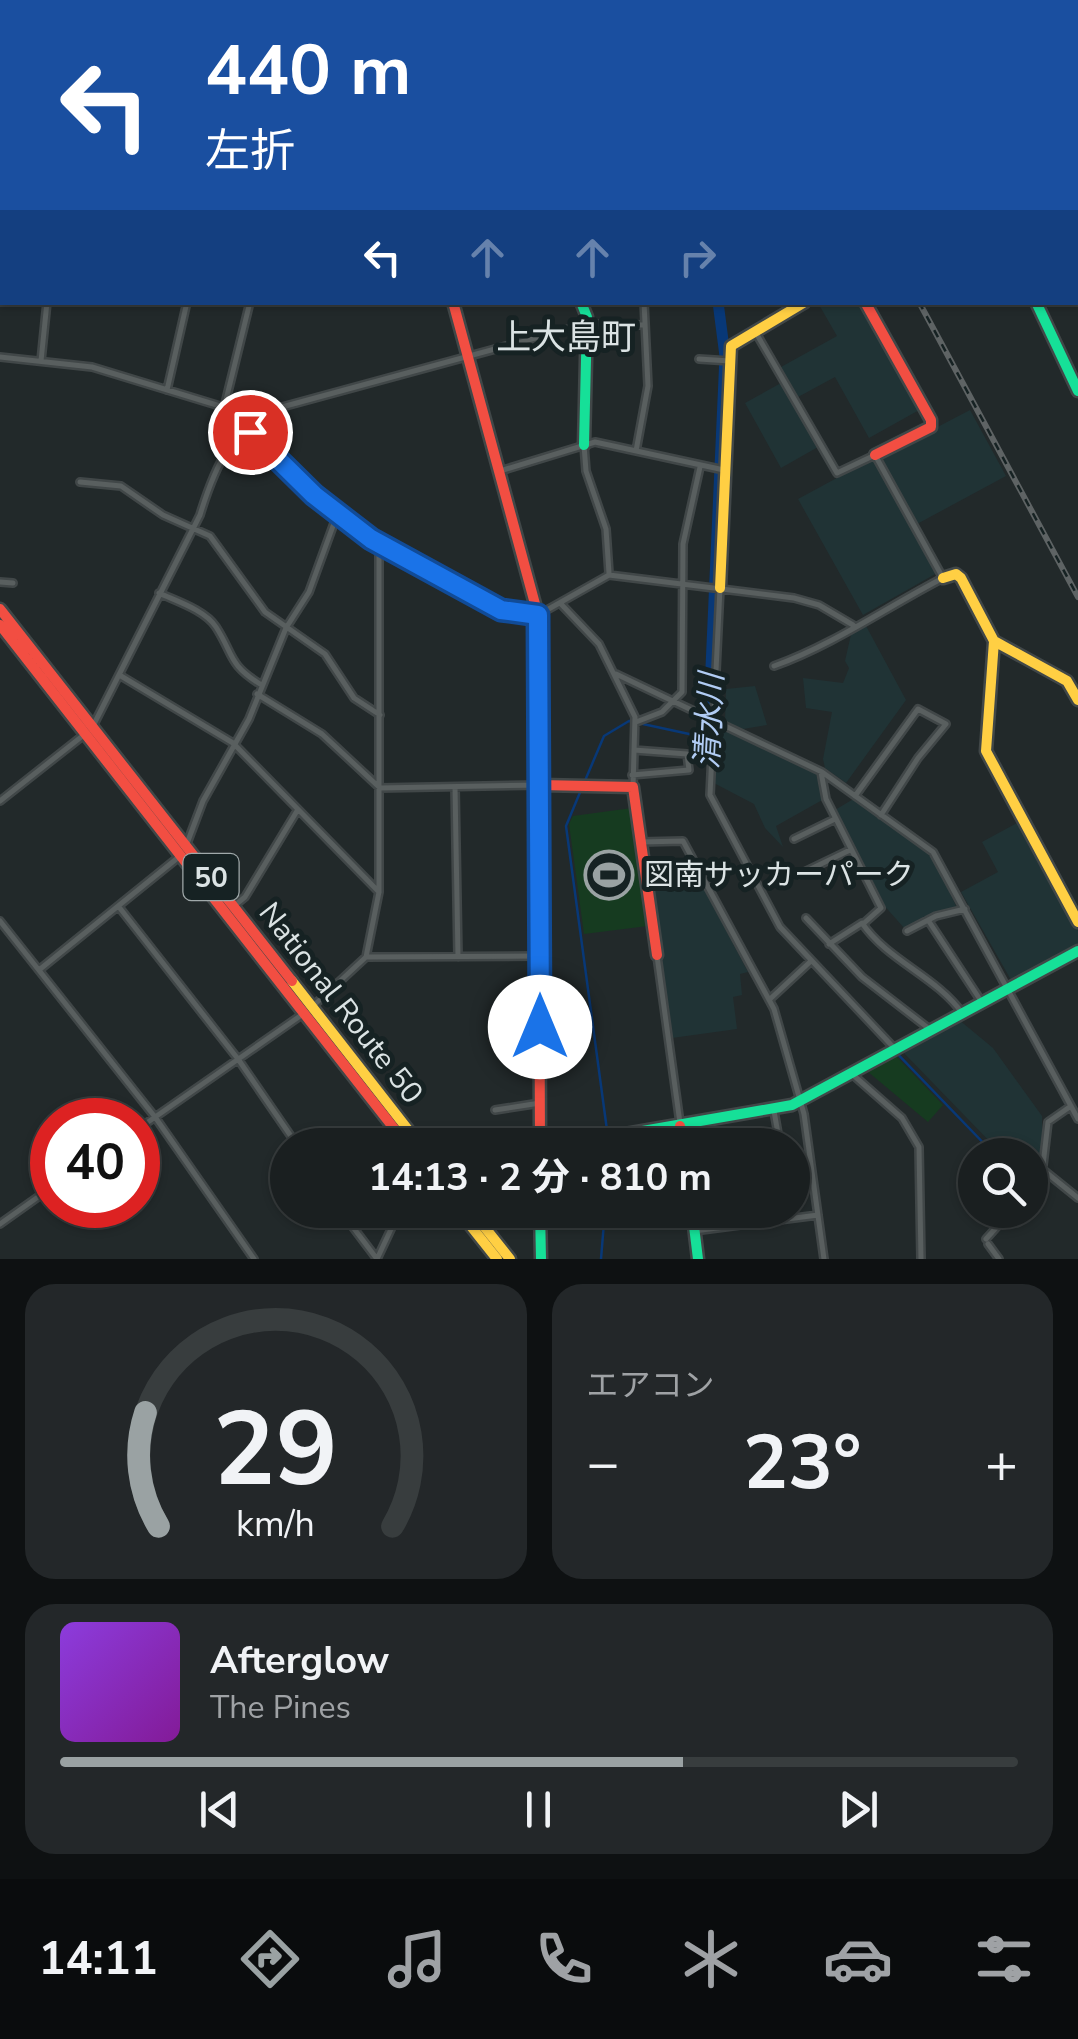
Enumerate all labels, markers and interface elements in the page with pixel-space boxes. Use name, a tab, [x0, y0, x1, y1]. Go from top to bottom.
text: 440 m	[205, 23, 411, 119]
icon: left	[40, 40, 170, 170]
text: 左折	[205, 121, 295, 182]
icon: left	[355, 230, 410, 285]
icon: ahead	[460, 230, 515, 285]
icon: ahead	[565, 230, 620, 285]
icon: right	[670, 230, 725, 285]
district label: 上大島町	[496, 314, 636, 361]
pin	[208, 390, 293, 475]
icon: arrive	[223, 405, 278, 460]
water label: 清水川	[686, 669, 734, 770]
sports icon: 図南サッカーパーク	[583, 849, 635, 901]
road number: 50	[184, 854, 238, 900]
place label: 図南サッカーパーク	[644, 855, 914, 896]
street label: National Route 50	[249, 894, 432, 1112]
position arrow	[488, 975, 592, 1079]
speed limit sign: 40	[30, 1098, 160, 1228]
map controls	[958, 1138, 1048, 1228]
button: search	[958, 1138, 1048, 1228]
text: 14:13 · 2 分 · 810 m	[368, 1152, 712, 1203]
text: エアコン	[587, 1364, 715, 1407]
text: 29	[213, 1379, 338, 1521]
text: 23°	[743, 1412, 861, 1514]
text: −	[587, 1426, 620, 1501]
text: +	[985, 1426, 1018, 1501]
text: km/h	[236, 1500, 315, 1549]
text: Afterglow	[210, 1635, 389, 1686]
text: The Pines	[210, 1686, 351, 1729]
icon: previous	[192, 1782, 247, 1837]
icon: pause	[511, 1782, 566, 1837]
icon: next	[831, 1782, 886, 1837]
icon: directions	[235, 1924, 305, 1994]
icon: music	[382, 1924, 452, 1994]
icon: phone	[529, 1924, 599, 1994]
icon: climate	[676, 1924, 746, 1994]
icon: car	[823, 1924, 893, 1994]
icon: filters	[969, 1924, 1039, 1994]
text: 14:11	[38, 1929, 158, 1990]

